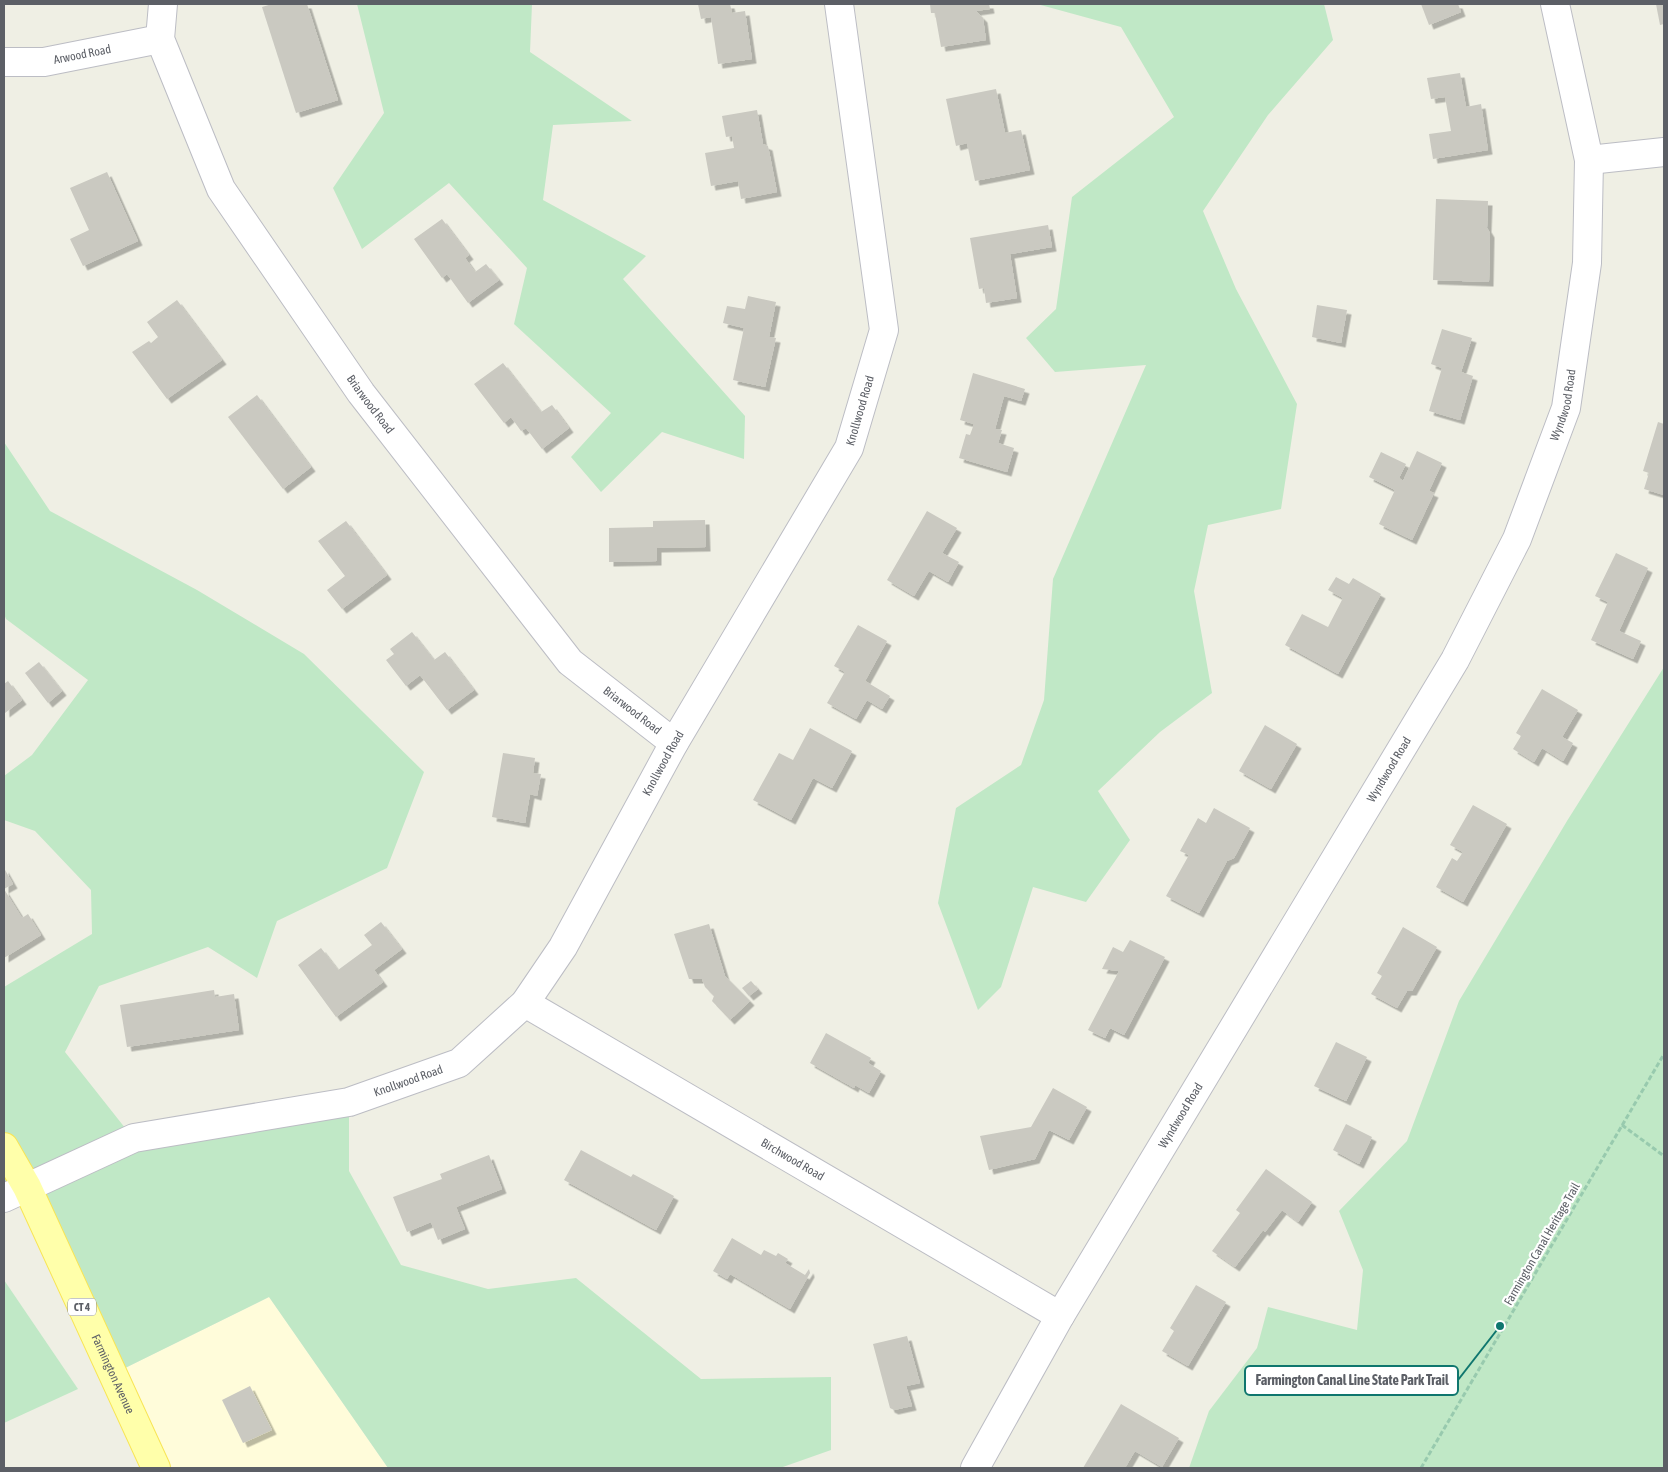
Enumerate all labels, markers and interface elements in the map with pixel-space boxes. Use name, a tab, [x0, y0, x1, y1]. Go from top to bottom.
street label: Arwood Road	[52, 42, 112, 67]
street label: Wyndwood Road	[1547, 368, 1579, 443]
street label: Briarwood Road	[344, 372, 397, 436]
street label: Knollwood Road	[843, 374, 877, 447]
street label: Briarwood Road	[600, 683, 664, 737]
street label: Knollwood Road	[640, 728, 687, 798]
street label: Wyndwood Road	[1364, 734, 1414, 805]
street label: Knollwood Road	[372, 1062, 445, 1100]
street label: Wyndwood Road	[1156, 1080, 1206, 1151]
street label: Birchwood Road	[758, 1136, 827, 1183]
street label: Farmington Canal Heritage Trail	[1501, 1180, 1583, 1308]
road number: CT 4	[68, 1298, 96, 1315]
street label: Farmington Avenue	[89, 1332, 137, 1416]
callout: Farmington Canal Line State Park Trail	[1245, 1366, 1458, 1395]
text: Farmington Canal Line State Park Trail	[1255, 1372, 1449, 1388]

